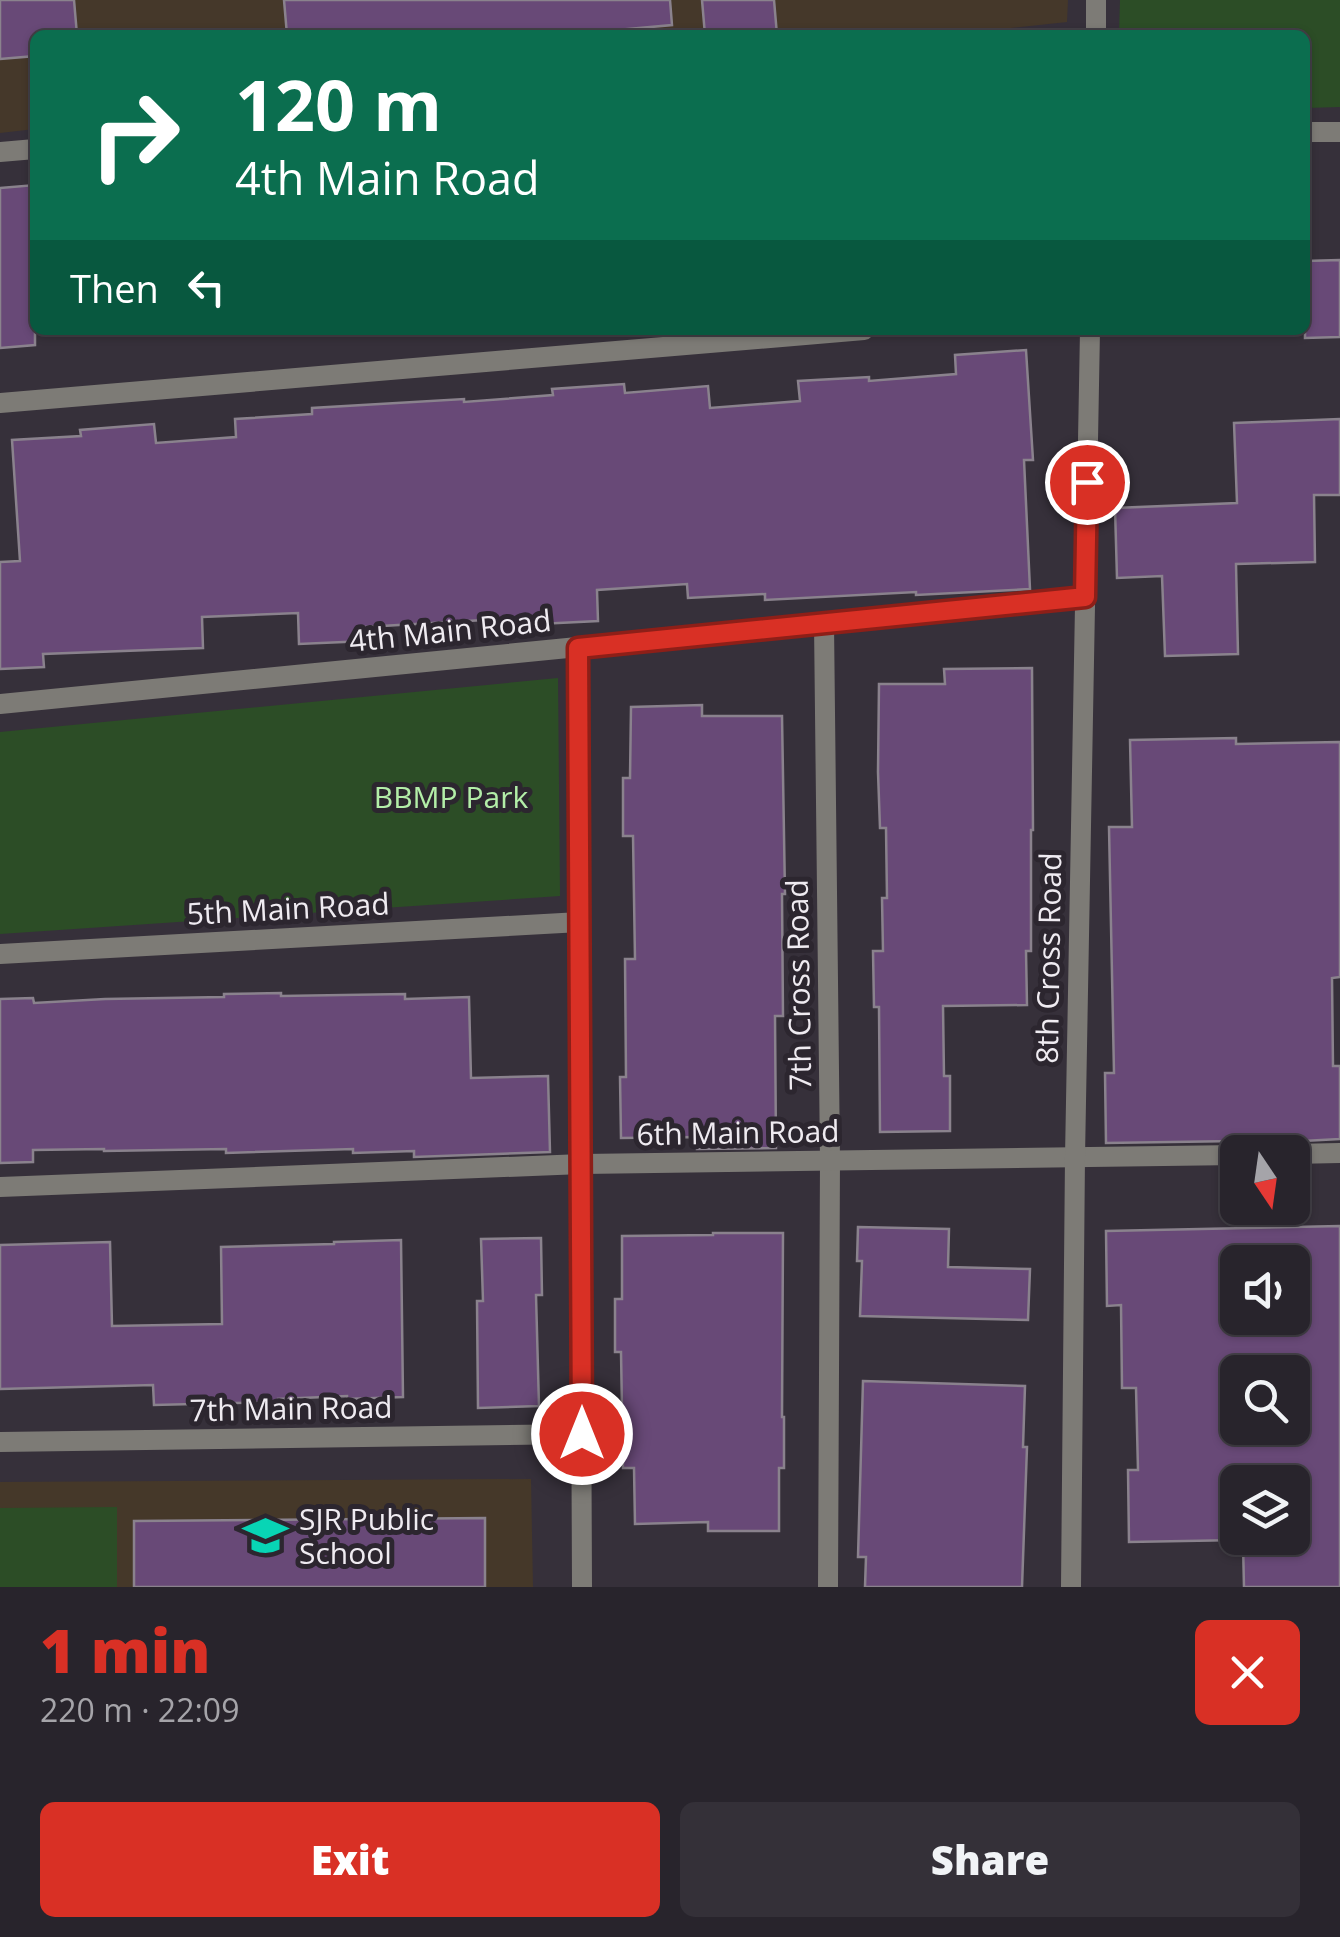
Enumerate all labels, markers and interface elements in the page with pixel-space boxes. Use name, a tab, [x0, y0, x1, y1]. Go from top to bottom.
text: 120 m	[235, 56, 442, 152]
icon: right	[70, 70, 200, 200]
text: 4th Main Road	[235, 147, 540, 208]
icon: left	[179, 260, 234, 315]
text: Then	[70, 262, 159, 314]
pin	[1045, 440, 1130, 525]
icon: arrive	[1060, 455, 1115, 510]
street label: 4th Main Road	[347, 599, 553, 661]
park label: BBMP Park	[374, 776, 528, 817]
street label: 8th Cross Road	[1026, 852, 1070, 1064]
street label: 7th Cross Road	[776, 879, 820, 1091]
street label: 5th Main Road	[186, 882, 390, 934]
street label: 6th Main Road	[636, 1110, 840, 1154]
north arrow	[1220, 1135, 1310, 1225]
map controls	[1220, 1135, 1310, 1555]
button: sound	[1220, 1245, 1310, 1335]
button: search	[1220, 1355, 1310, 1445]
position arrow	[530, 1382, 634, 1486]
street label: 7th Main Road	[189, 1386, 393, 1430]
button: layers	[1220, 1465, 1310, 1555]
place label: SJR Public School	[299, 1498, 434, 1573]
school or university icon: SJR Public School	[242, 1511, 290, 1559]
text: 1 min	[40, 1609, 210, 1691]
button: close	[1195, 1620, 1300, 1725]
text: 220 m · 22:09	[40, 1688, 239, 1731]
button: Exit	[40, 1802, 660, 1917]
button: Share	[680, 1802, 1300, 1917]

